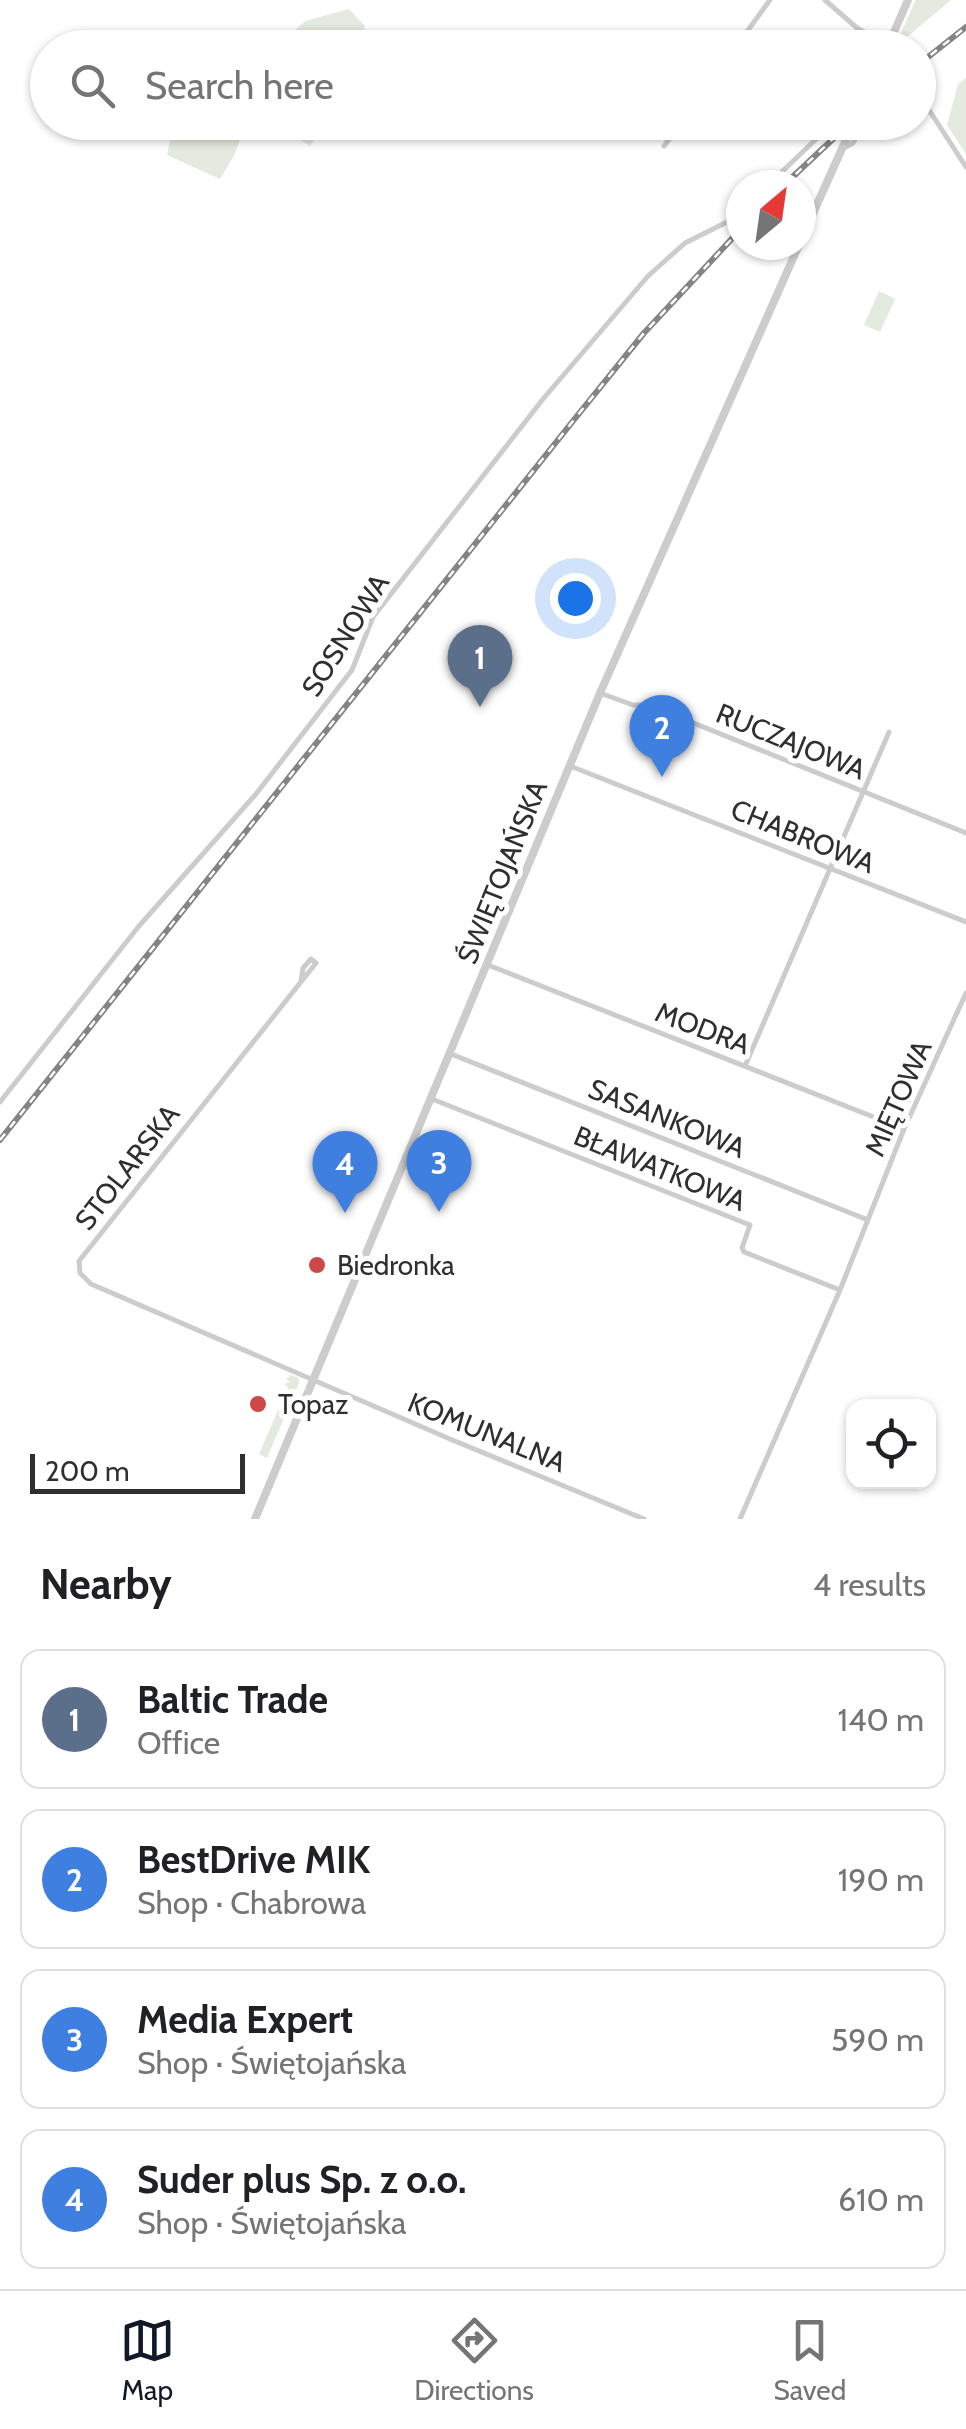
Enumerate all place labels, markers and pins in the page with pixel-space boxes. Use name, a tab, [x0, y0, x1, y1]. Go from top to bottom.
pin: 1	[448, 624, 512, 707]
pin: 2	[630, 694, 694, 777]
pin: 4	[312, 1130, 378, 1213]
pin: 3	[406, 1130, 472, 1212]
place label: Biedronka	[337, 1248, 455, 1282]
marker: Biedronka	[306, 1254, 328, 1276]
place label: Topaz	[278, 1387, 348, 1421]
marker: Topaz	[247, 1393, 269, 1415]

